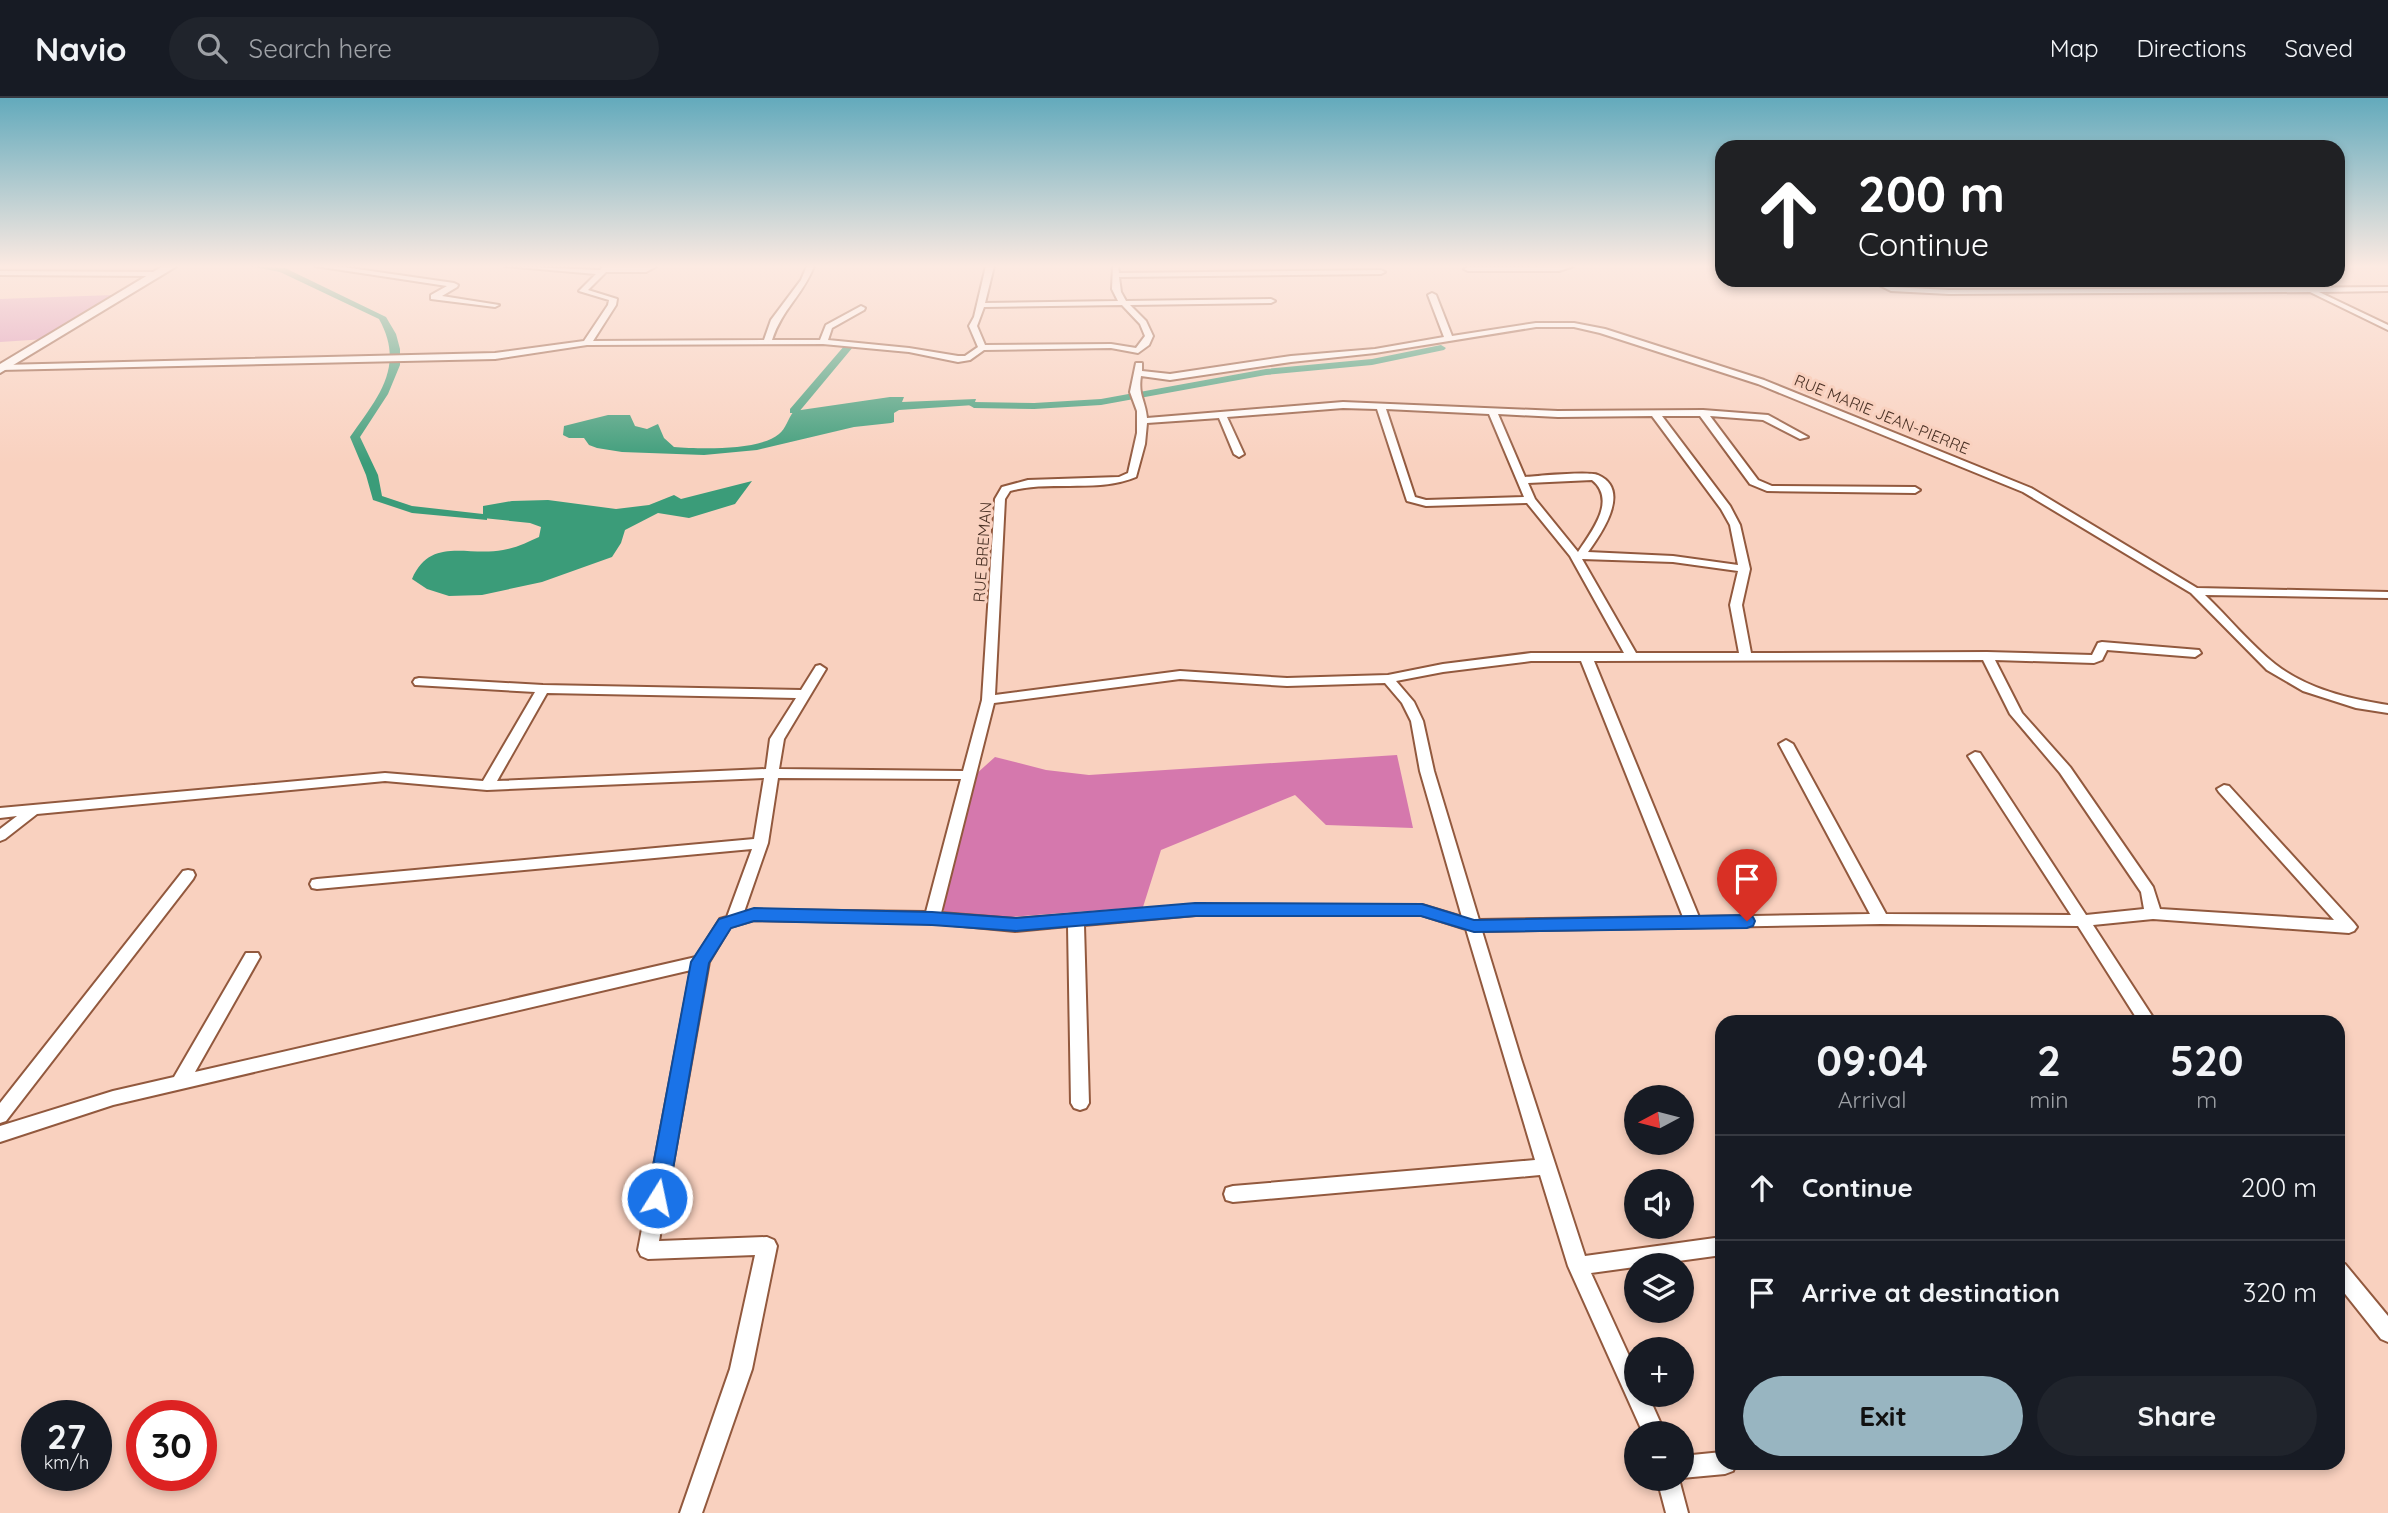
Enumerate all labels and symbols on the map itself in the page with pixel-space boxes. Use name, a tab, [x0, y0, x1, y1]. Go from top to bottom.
street label: RUE MARIE JEAN-PIERRE	[1792, 370, 1972, 458]
street label: RUE BREMAN	[969, 501, 995, 603]
pin	[1717, 849, 1777, 921]
north arrow	[1624, 1085, 1694, 1155]
position arrow	[620, 1161, 694, 1235]
speed limit sign: 30	[126, 1400, 217, 1491]

